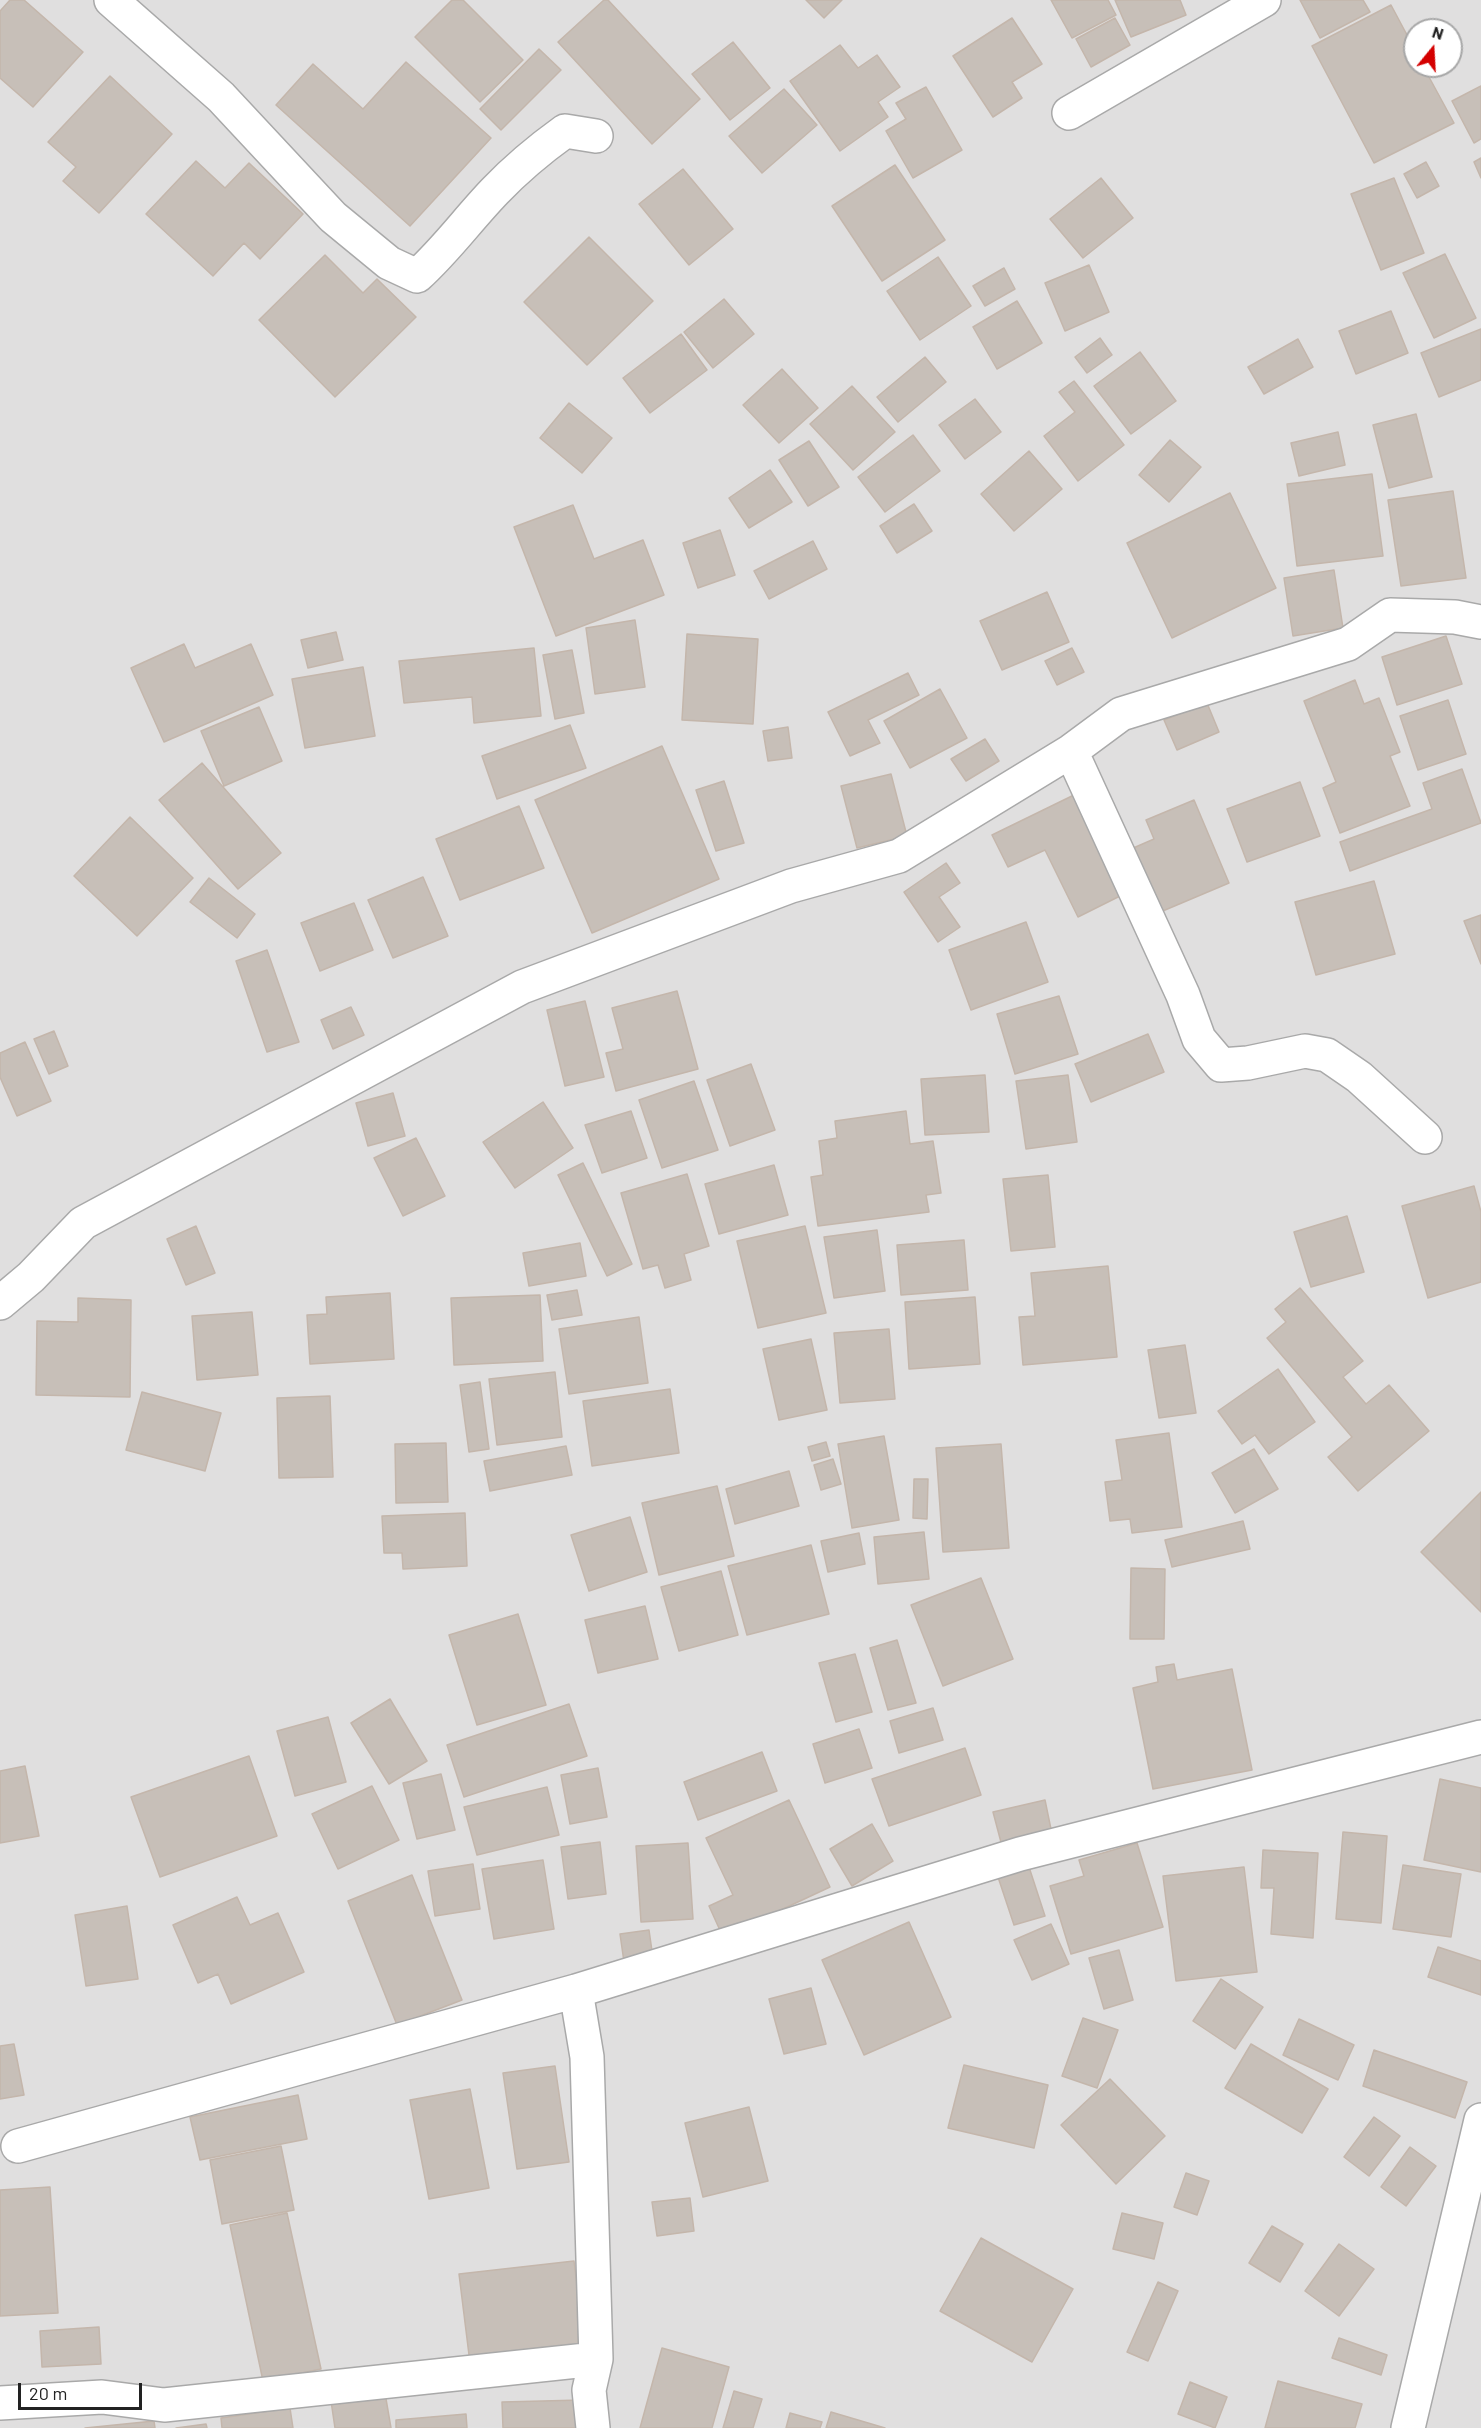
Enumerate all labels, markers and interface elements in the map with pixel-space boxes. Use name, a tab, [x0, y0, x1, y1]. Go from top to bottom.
north arrow	[1403, 18, 1463, 78]
text: N	[1430, 22, 1446, 43]
scale bar	[21, 2371, 146, 2409]
text: 20 m	[29, 2382, 67, 2404]

